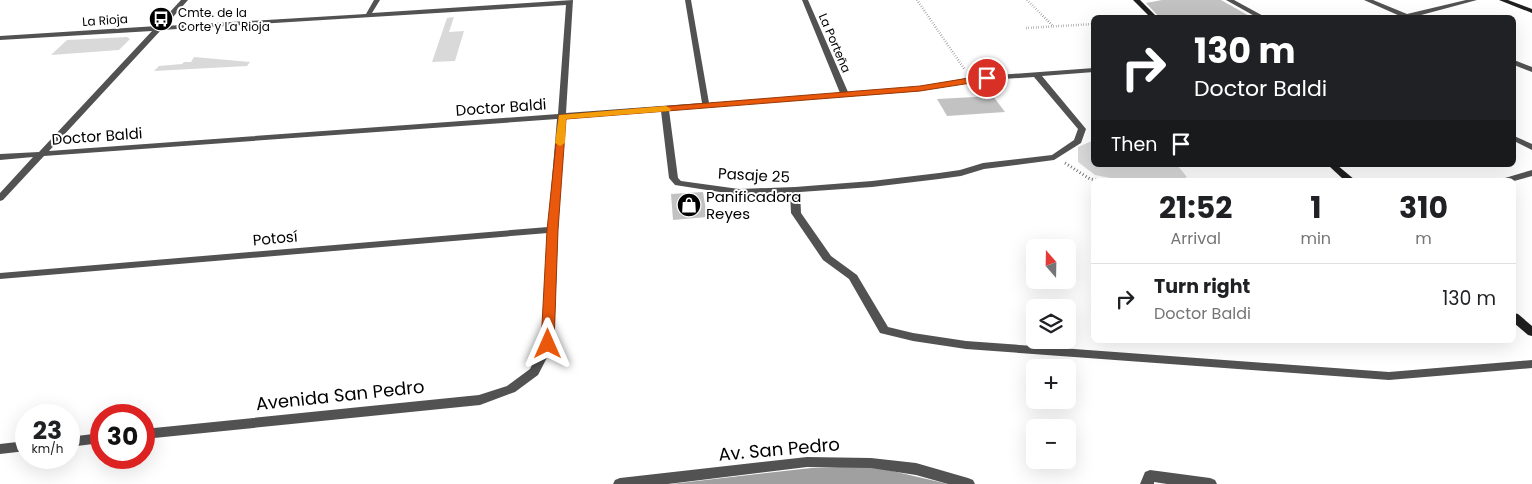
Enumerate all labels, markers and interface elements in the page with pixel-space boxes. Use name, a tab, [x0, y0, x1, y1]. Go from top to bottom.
place label: Cmte. de la Corte y La Rioja	[178, 4, 270, 35]
bus stop icon: Cmte. de la Corte y La Rioja	[148, 6, 174, 32]
street label: La Rioja	[82, 10, 128, 30]
street label: La Porteña	[815, 11, 855, 75]
text: 130 m	[1194, 26, 1296, 75]
icon: right	[1111, 35, 1176, 100]
pin	[966, 57, 1008, 99]
icon: arrive	[973, 64, 1001, 92]
text: Doctor Baldi	[1194, 73, 1327, 104]
street label: Doctor Baldi	[455, 93, 547, 121]
street label: Doctor Baldi	[51, 122, 143, 150]
icon: arrive	[1167, 130, 1195, 158]
text: Then	[1111, 131, 1157, 158]
street label: Pasaje 25	[718, 163, 790, 187]
place label: Panificadora Reyes	[706, 186, 801, 224]
text: 21:52	[1159, 186, 1233, 229]
text: 1	[1310, 186, 1321, 229]
text: 310	[1399, 186, 1448, 229]
shop icon: Panificadora Reyes	[676, 192, 702, 218]
street label: Potosí	[252, 226, 299, 250]
text: Arrival	[1171, 227, 1221, 250]
text: min	[1300, 227, 1331, 250]
text: m	[1415, 227, 1432, 250]
north arrow	[1026, 239, 1076, 289]
map controls	[1026, 239, 1076, 469]
text: Turn right	[1154, 273, 1250, 300]
icon: right	[1111, 285, 1139, 313]
text: 130 m	[1442, 285, 1496, 312]
button: layers	[1026, 299, 1076, 349]
text: Doctor Baldi	[1154, 302, 1251, 325]
position arrow	[521, 317, 573, 369]
button: +	[1026, 359, 1076, 409]
street label: Avenida San Pedro	[254, 374, 426, 416]
speed limit sign: 30	[90, 404, 155, 469]
text: 23	[33, 413, 62, 448]
button: −	[1026, 419, 1076, 469]
street label: Av. San Pedro	[717, 431, 841, 467]
text: km/h	[32, 440, 63, 457]

